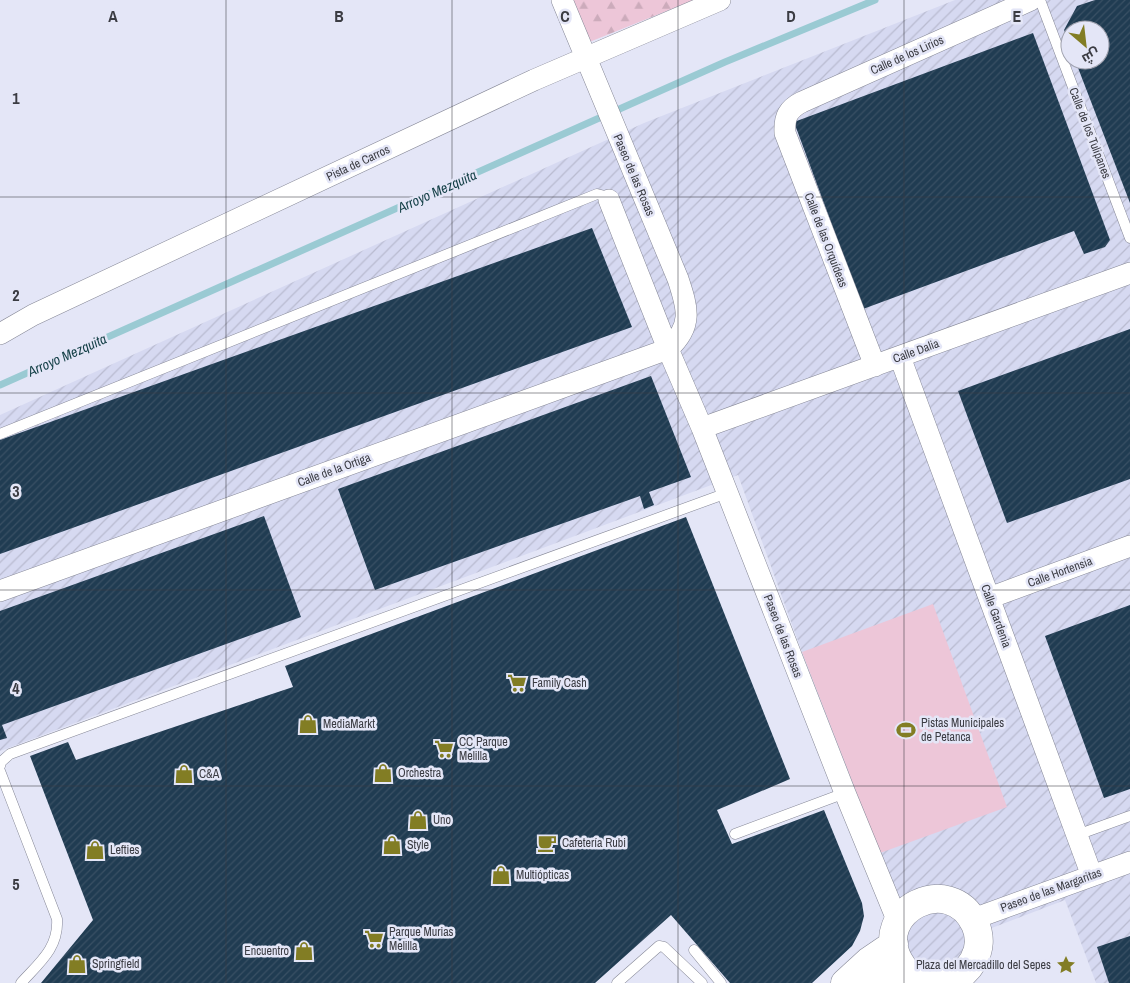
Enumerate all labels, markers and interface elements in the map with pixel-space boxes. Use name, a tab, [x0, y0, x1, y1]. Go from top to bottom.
text: A	[108, 5, 118, 27]
text: B	[334, 5, 344, 27]
text: C	[560, 5, 570, 27]
text: D	[786, 5, 796, 27]
text: E	[1013, 5, 1022, 27]
north arrow	[1060, 20, 1110, 70]
street label: Calle de los Lirios	[868, 32, 946, 78]
text: ش	[1079, 44, 1103, 69]
street label: Calle de los Tulipanes	[1065, 85, 1115, 181]
text: 1	[12, 87, 20, 109]
street label: Paseo de las Rosas	[610, 132, 658, 218]
street label: Pista de Carros	[324, 141, 392, 185]
water label: Arroyo Mezquita	[394, 166, 479, 217]
street label: Calle de las Orquídeas	[801, 190, 851, 290]
text: 2	[12, 284, 20, 306]
water label: Arroyo Mezquita	[24, 330, 109, 381]
street label: Calle Dalia	[891, 335, 942, 367]
street label: Calle de la Ortiga	[295, 449, 373, 491]
text: 3	[12, 480, 20, 502]
street label: Calle Hortensia	[1025, 553, 1095, 591]
street label: Calle Gardenia	[977, 582, 1015, 650]
street label: Paseo de las Rosas	[760, 592, 806, 680]
supermarket icon: Family Cash	[506, 672, 528, 694]
place label: Family Cash	[532, 675, 587, 691]
text: 4	[12, 677, 20, 699]
shop icon: MediaMarkt	[297, 713, 319, 735]
place label: Pistas Municipales de Petanca	[921, 715, 1004, 745]
place label: MediaMarkt	[323, 716, 375, 732]
sports icon: Pistas Municipales de Petanca	[895, 719, 917, 741]
place label: CC Parque Melilla	[459, 734, 508, 764]
supermarket icon: CC Parque Melilla	[433, 738, 455, 760]
shop icon: Orchestra	[372, 762, 394, 784]
shop icon: C&A	[173, 763, 195, 785]
place label: Orchestra	[398, 765, 442, 781]
place label: C&A	[199, 766, 220, 782]
shop icon: Uno	[407, 809, 429, 831]
place label: Uno	[433, 812, 451, 828]
cafe icon: Cafetería Rubi	[536, 832, 558, 854]
shop icon: Style	[381, 834, 403, 856]
place label: Cafetería Rubi	[562, 835, 626, 851]
place label: Style	[407, 837, 429, 853]
shop icon: Lefties	[84, 839, 106, 861]
place label: Lefties	[110, 842, 140, 858]
shop icon: Multiópticas	[490, 864, 512, 886]
street label: Paseo de las Margaritas	[998, 864, 1104, 916]
place label: Multiópticas	[516, 867, 569, 883]
text: 5	[12, 873, 20, 895]
place label: Parque Murias Melilla	[389, 924, 454, 954]
supermarket icon: Parque Murias Melilla	[363, 928, 385, 950]
shop icon: Encuentro	[293, 940, 315, 962]
place label: Encuentro	[244, 943, 289, 959]
shop icon: Springfield	[66, 953, 88, 975]
place icon: Plaza del Mercadillo del Sepes	[1055, 954, 1077, 976]
place label: Springfield	[92, 956, 140, 972]
place label: Plaza del Mercadillo del Sepes	[916, 957, 1051, 973]

